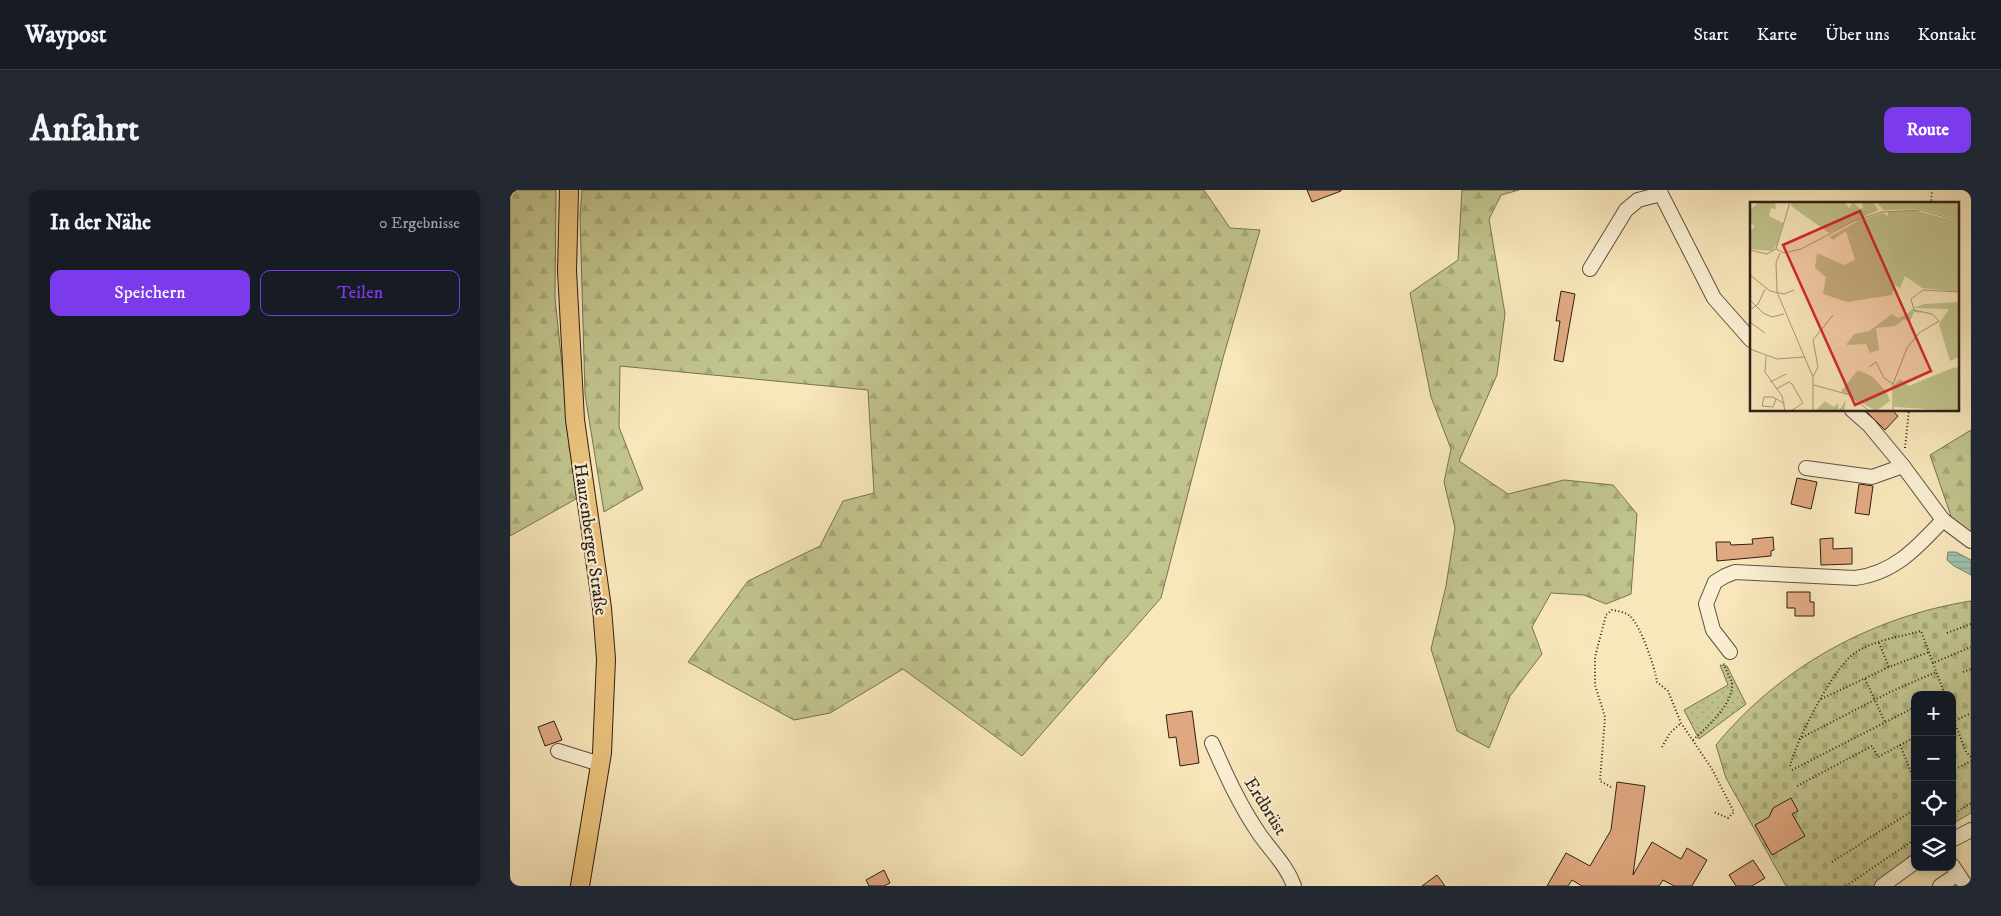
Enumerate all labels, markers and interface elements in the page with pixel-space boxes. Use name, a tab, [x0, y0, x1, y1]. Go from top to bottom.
text: Waypost	[25, 20, 106, 50]
text: Start	[1693, 24, 1729, 46]
text: Karte	[1757, 24, 1797, 46]
text: Über uns	[1825, 24, 1889, 46]
text: Kontakt	[1917, 24, 1976, 46]
button: Route	[1884, 107, 1971, 153]
text: Anfahrt	[30, 108, 139, 152]
inset map	[1750, 202, 1958, 411]
text: In der Nähe	[50, 210, 151, 236]
text: 0 Ergebnisse	[379, 213, 460, 233]
button: Speichern	[50, 270, 250, 316]
button: Teilen	[260, 270, 460, 316]
street label: Hauzenberger Straße	[568, 462, 612, 617]
map controls	[1911, 691, 1956, 871]
button: +	[1911, 691, 1956, 736]
button: −	[1911, 736, 1956, 781]
street label: Erdbrüst	[1239, 774, 1292, 840]
button: locate	[1911, 781, 1956, 826]
button: layers	[1911, 826, 1956, 871]

